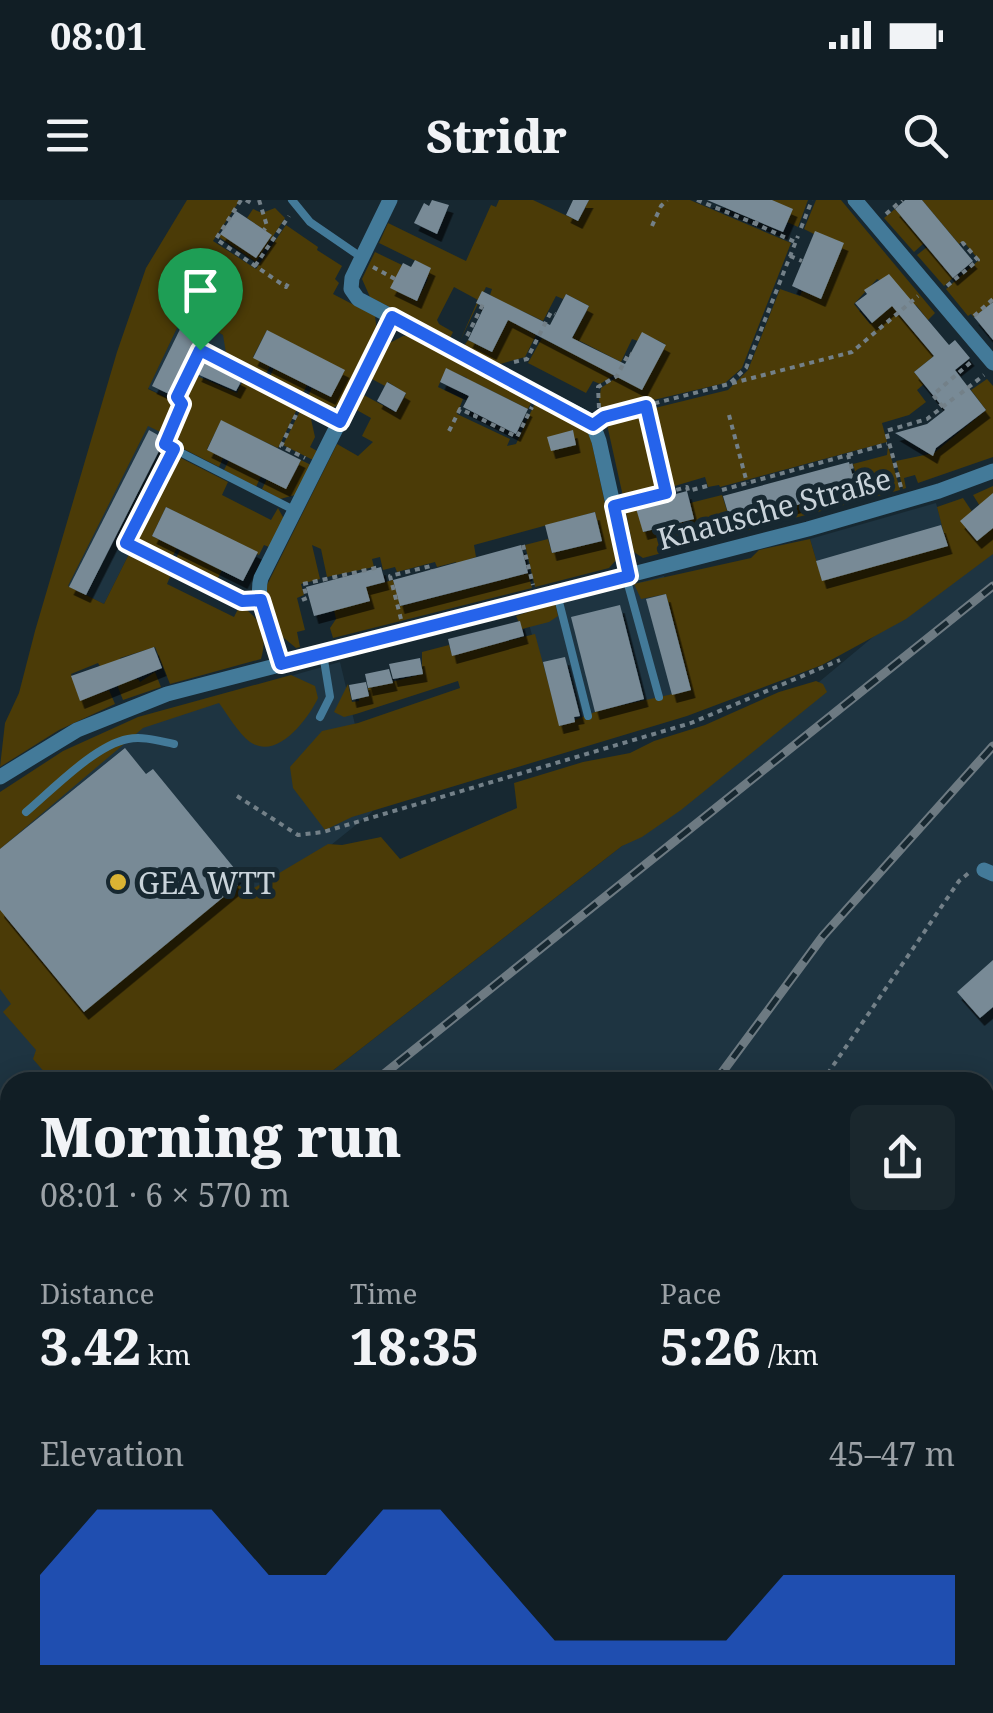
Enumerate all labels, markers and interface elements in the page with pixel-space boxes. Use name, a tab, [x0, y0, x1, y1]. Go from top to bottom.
text: 08:01	[50, 9, 147, 61]
text: Stridr	[426, 105, 567, 166]
icon: menu	[40, 108, 95, 163]
icon: search	[898, 108, 953, 163]
pin	[158, 248, 243, 351]
icon: arrive	[173, 263, 228, 318]
street label: Knausche Straße	[653, 457, 895, 559]
place label: GEA WTT	[138, 862, 275, 903]
marker: GEA WTT	[107, 871, 129, 893]
text: Morning run	[40, 1098, 402, 1173]
button: share	[850, 1105, 955, 1210]
text: 08:01 · 6 × 570 m	[40, 1173, 290, 1216]
text: Distance	[40, 1274, 154, 1312]
text: Time	[350, 1274, 418, 1312]
text: Pace	[660, 1274, 721, 1312]
text: 3.42	[40, 1312, 141, 1380]
text: 18:35	[350, 1312, 479, 1380]
text: 5:26	[660, 1312, 761, 1380]
text: km	[141, 1335, 191, 1373]
text: /km	[761, 1335, 819, 1373]
text: Elevation	[40, 1432, 184, 1475]
text: 45–47 m	[829, 1432, 955, 1475]

